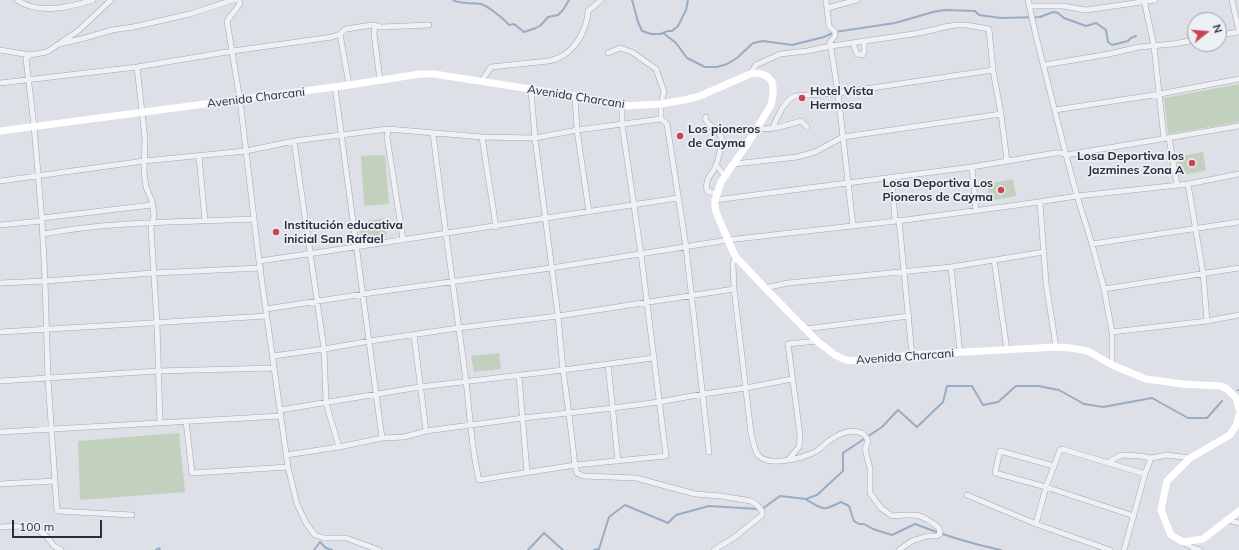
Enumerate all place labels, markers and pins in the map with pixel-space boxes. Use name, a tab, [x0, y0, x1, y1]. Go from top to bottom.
place label: Hotel Vista Hermosa	[810, 84, 874, 112]
marker: Hotel Vista Hermosa	[797, 93, 807, 103]
place label: Los pioneros de Cayma	[688, 122, 760, 150]
marker: Los pioneros de Cayma	[675, 131, 685, 141]
place label: Losa Deportiva los Jazmines Zona A	[1077, 149, 1184, 177]
marker: Losa Deportiva los Jazmines Zona A	[1187, 158, 1197, 168]
place label: Losa Deportiva Los Pioneros de Cayma	[883, 176, 993, 204]
marker: Losa Deportiva Los Pioneros de Cayma	[996, 185, 1006, 195]
place label: Institución educativa inicial San Rafael	[284, 218, 403, 246]
marker: Institución educativa inicial San Rafael	[271, 227, 281, 237]

